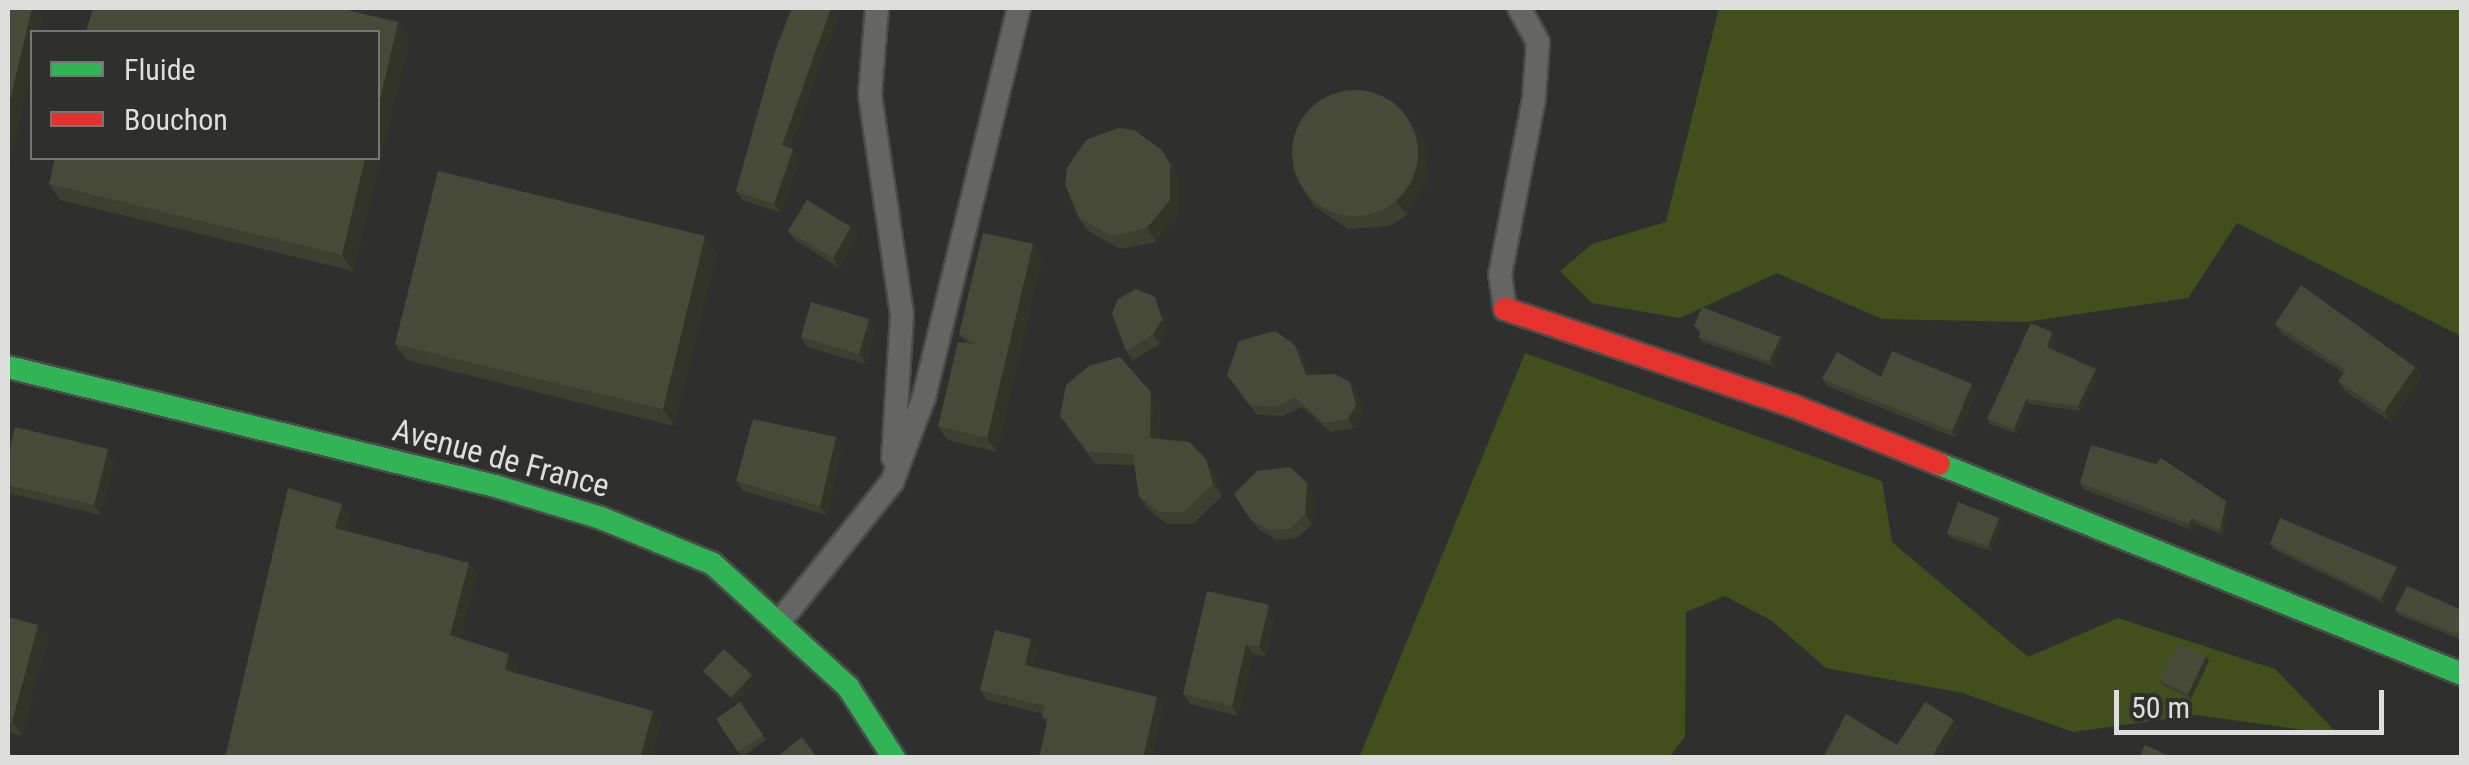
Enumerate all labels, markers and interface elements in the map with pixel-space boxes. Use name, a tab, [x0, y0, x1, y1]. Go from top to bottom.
legend	[30, 30, 380, 160]
text: Fluide	[124, 52, 196, 87]
text: Bouchon	[124, 102, 228, 137]
street label: Avenue de France	[389, 411, 613, 505]
scale bar	[2119, 670, 2389, 732]
text: 50 m	[2131, 690, 2190, 725]

